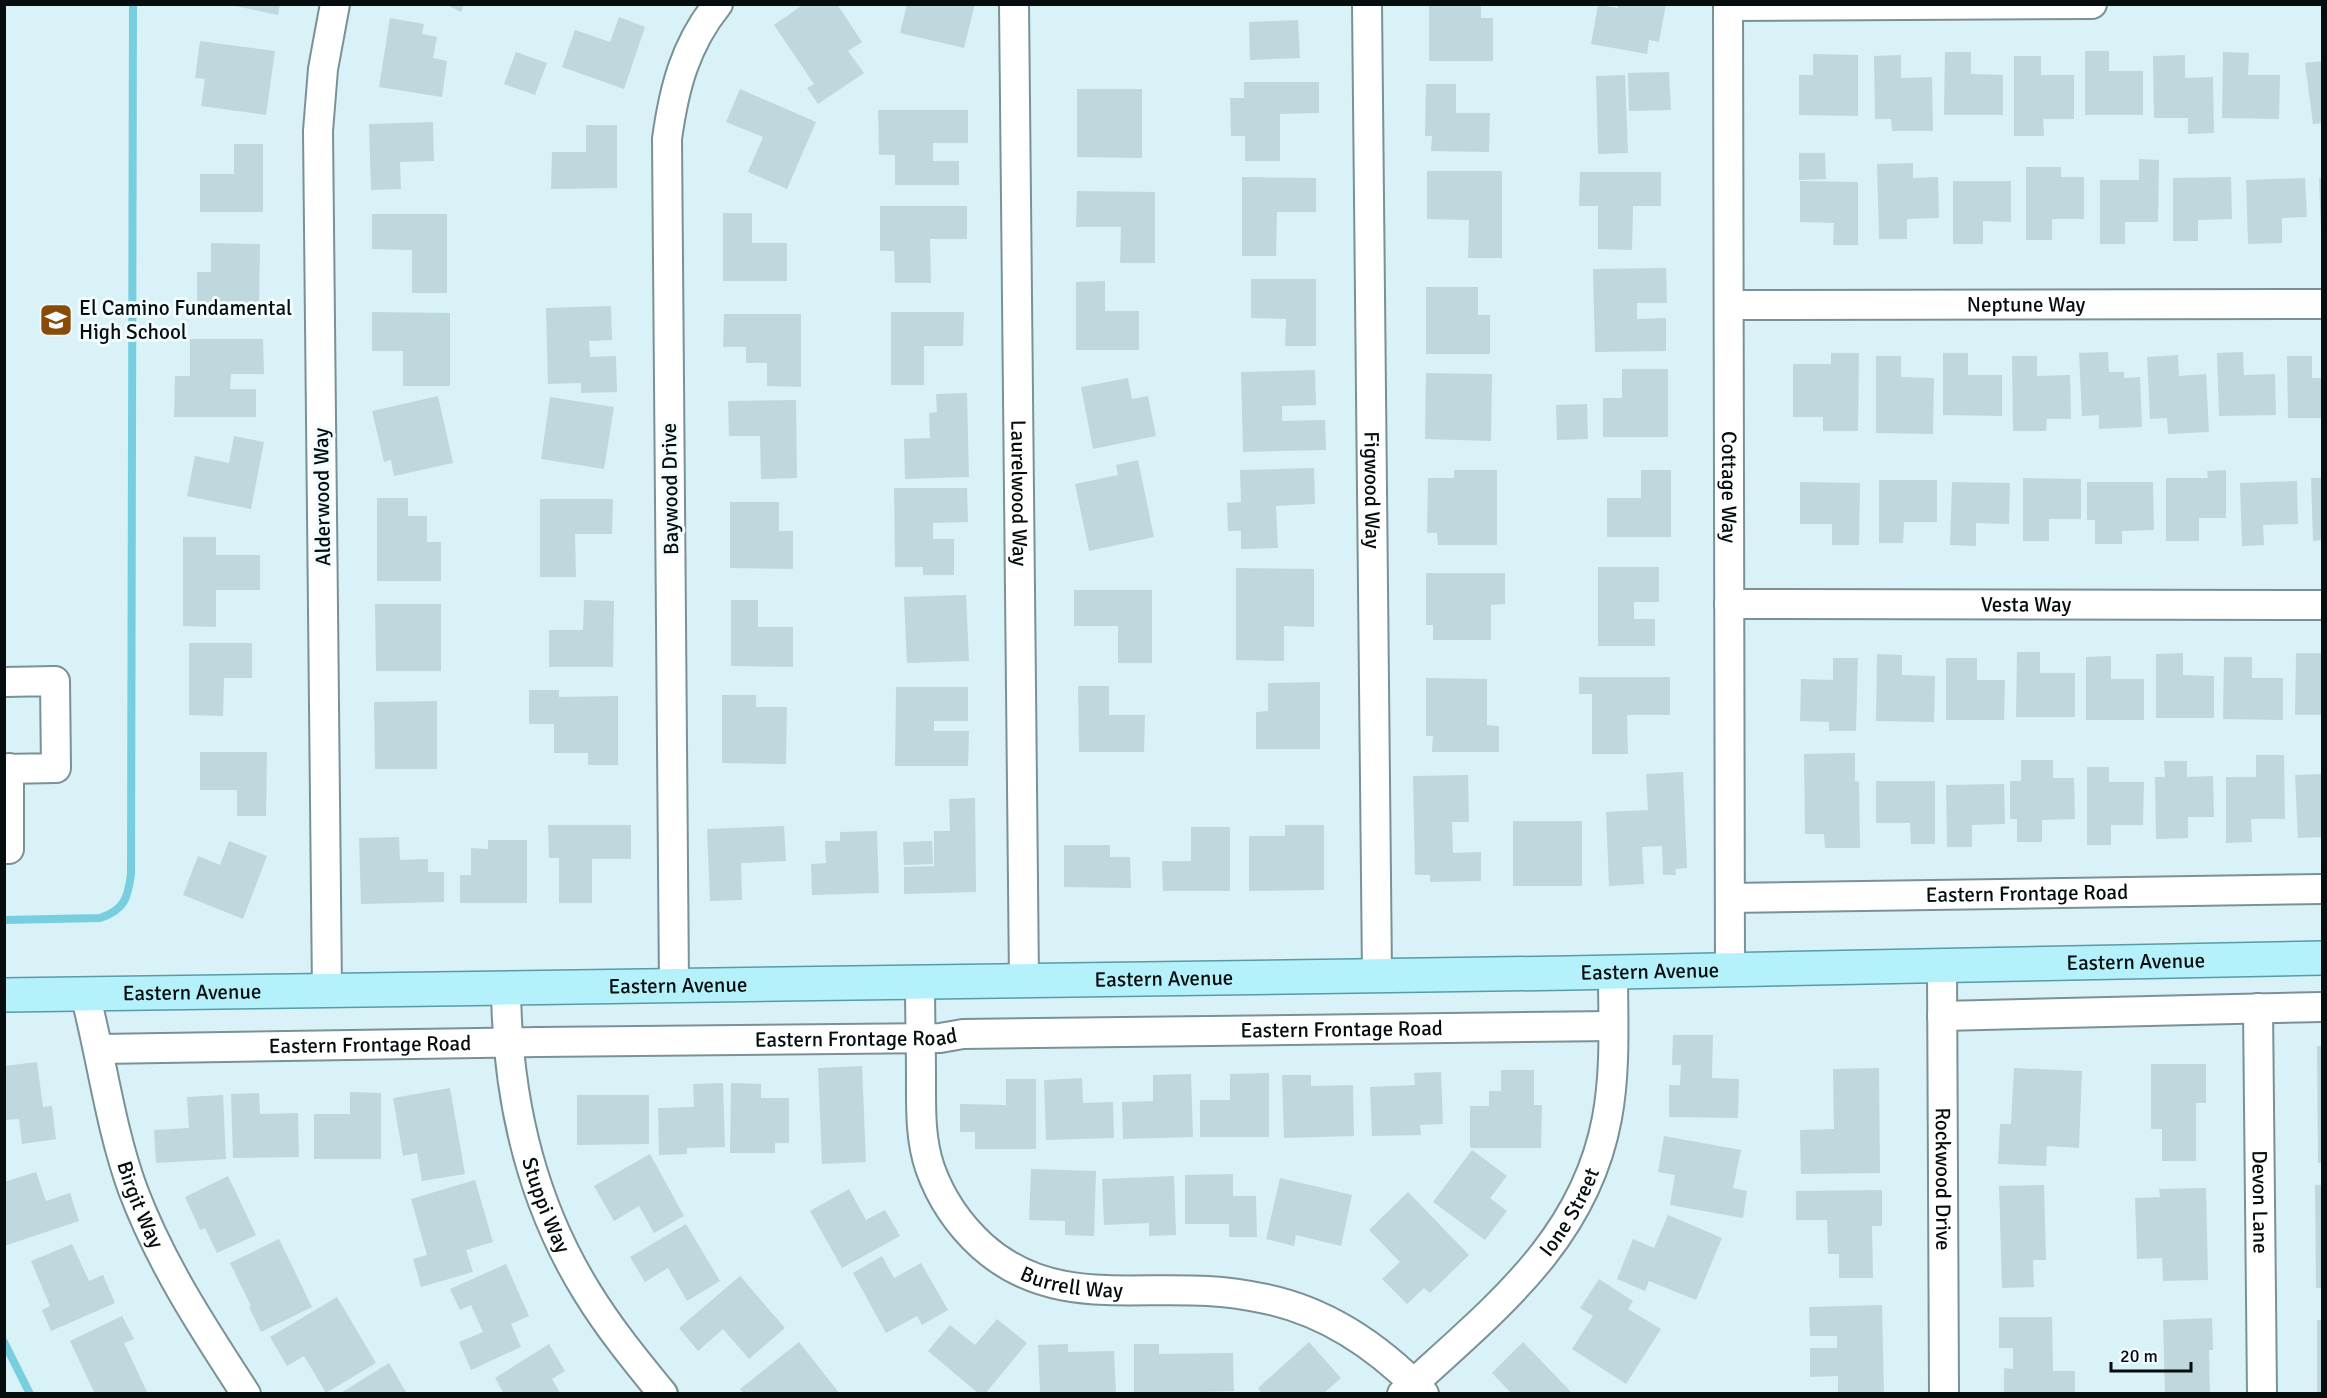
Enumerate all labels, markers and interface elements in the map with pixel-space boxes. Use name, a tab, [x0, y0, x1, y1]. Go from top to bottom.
street label: Neptune Way	[1967, 291, 2086, 318]
place label: El Camino Fundamental High School	[79, 295, 292, 345]
school or university icon: El Camino Fundamental High School	[38, 302, 74, 338]
street label: Laurelwood Way	[1005, 420, 1033, 567]
street label: Baywood Drive	[656, 423, 684, 555]
street label: Alderwood Way	[308, 427, 336, 566]
street label: Figwood Way	[1358, 431, 1386, 549]
street label: Cottage Way	[1716, 431, 1742, 543]
street label: Vesta Way	[1981, 591, 2072, 618]
street label: Eastern Frontage Road	[1926, 879, 2128, 908]
street label: Eastern Avenue	[2066, 947, 2205, 976]
street label: Eastern Avenue	[1580, 957, 1719, 986]
street label: Eastern Avenue	[1094, 965, 1233, 993]
street label: Eastern Avenue	[608, 972, 748, 1000]
street label: Eastern Avenue	[122, 978, 262, 1006]
street label: Eastern Frontage Road	[1240, 1015, 1443, 1044]
street label: Eastern Frontage Road	[755, 1022, 959, 1053]
street label: Eastern Frontage Road	[269, 1030, 471, 1059]
street label: Rockwood Drive	[1930, 1107, 1956, 1251]
street label: Devon Lane	[2246, 1150, 2274, 1254]
street label: Stuppi Way	[516, 1154, 576, 1257]
street label: Birgit Way	[111, 1158, 170, 1253]
street label: Ione Street	[1534, 1164, 1605, 1262]
street label: Burrell Way	[1016, 1260, 1123, 1303]
scale bar	[2111, 1335, 2190, 1373]
text: 20 m	[2120, 1345, 2158, 1367]

